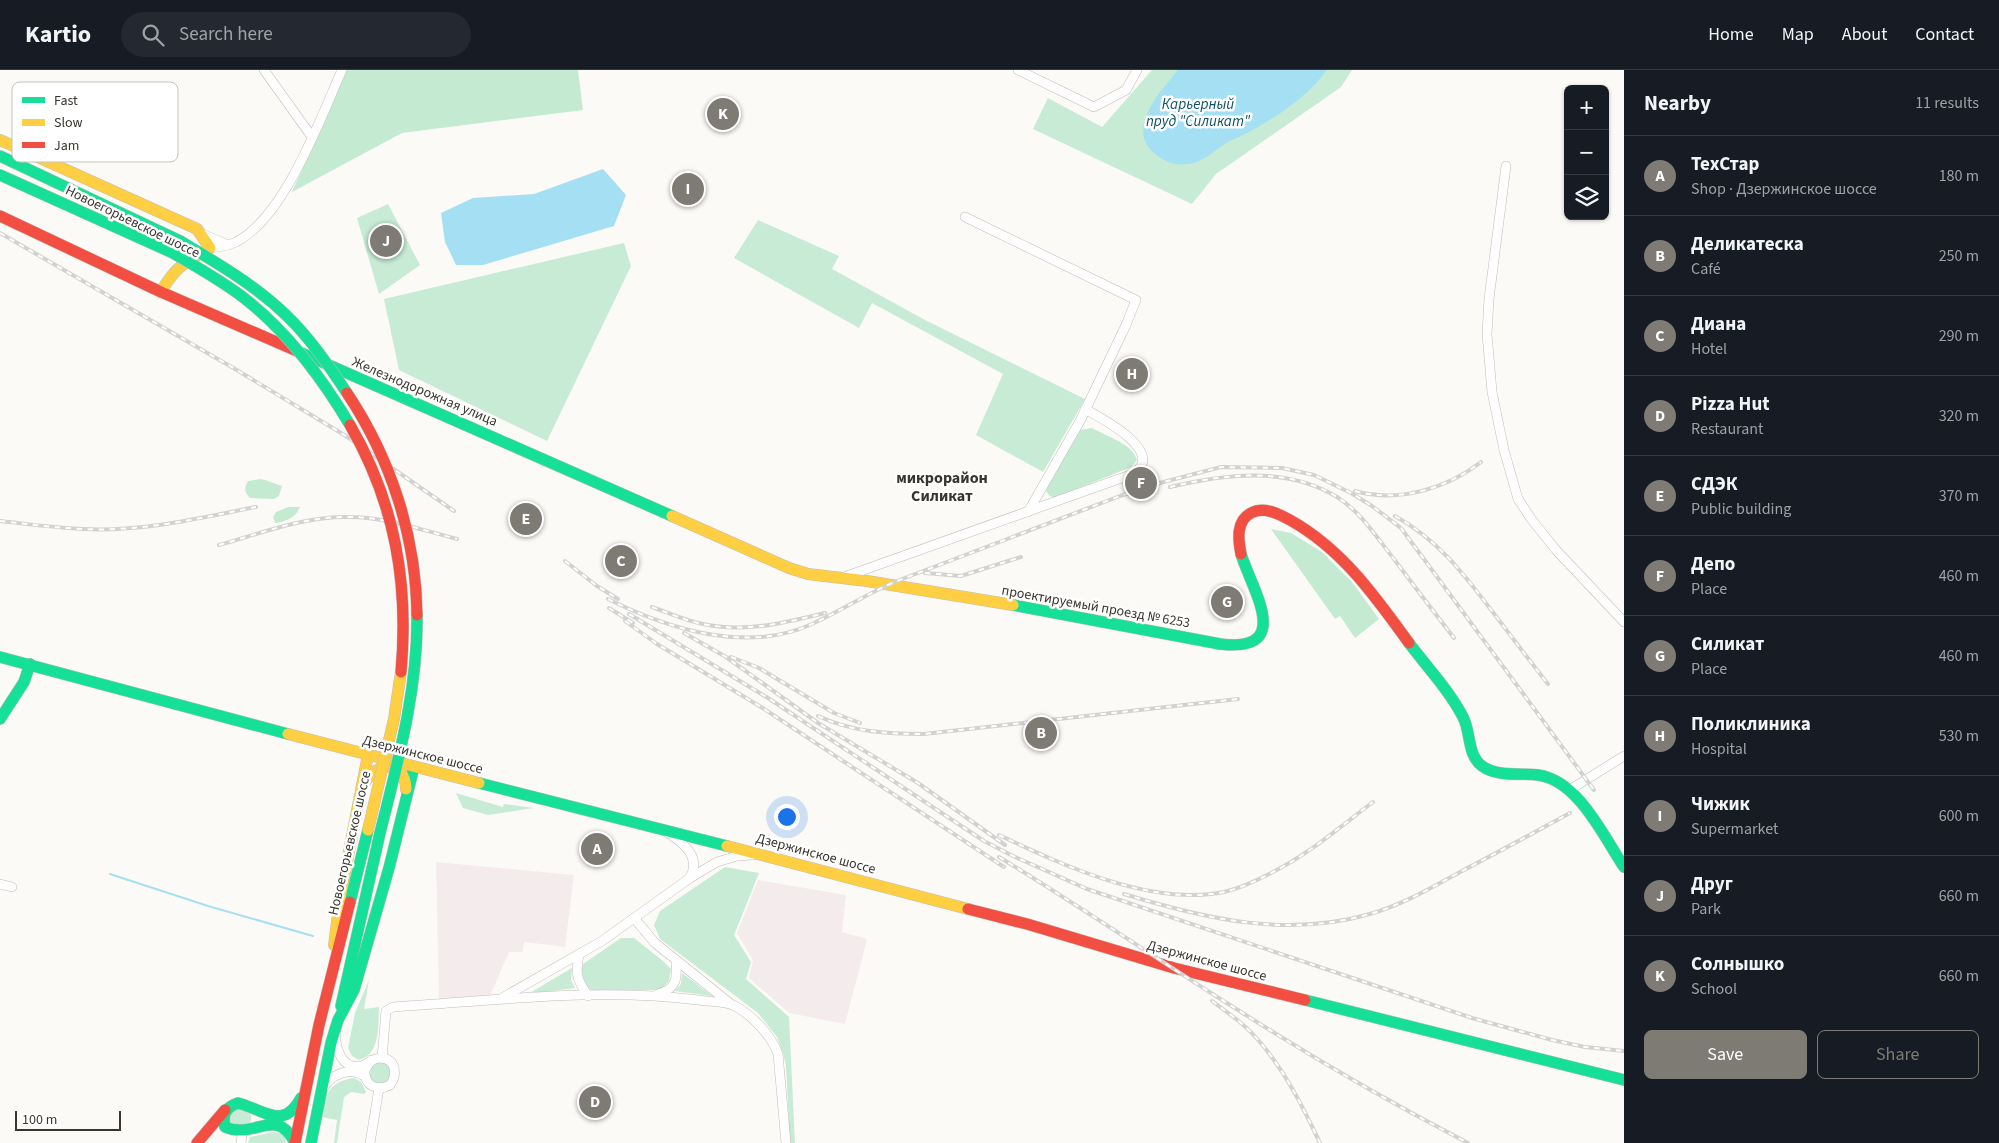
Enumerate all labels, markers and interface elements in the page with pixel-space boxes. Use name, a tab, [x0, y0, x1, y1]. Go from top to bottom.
search box	[121, 12, 471, 57]
text: Kartio	[25, 17, 91, 52]
icon: search	[139, 21, 167, 49]
text: Search here	[179, 21, 273, 48]
text: Home	[1708, 22, 1754, 47]
text: Map	[1782, 22, 1814, 47]
text: About	[1842, 22, 1887, 47]
text: Contact	[1915, 22, 1974, 47]
legend	[12, 82, 178, 162]
map controls	[1564, 85, 1609, 220]
button: +	[1564, 85, 1609, 130]
text: Nearby	[1644, 88, 1711, 118]
text: Fast	[54, 91, 78, 111]
text: 11 results	[1915, 92, 1979, 114]
water label: Карьерный пруд "Силикат"	[1146, 94, 1251, 132]
pin: K	[707, 95, 739, 133]
text: Slow	[54, 113, 83, 133]
button: −	[1564, 130, 1609, 175]
text: Jam	[54, 136, 79, 156]
text: ТехСтар	[1691, 151, 1759, 178]
text: A	[1655, 165, 1665, 187]
text: 180 m	[1939, 165, 1979, 187]
pin: I	[672, 170, 704, 208]
button: layers	[1564, 175, 1609, 220]
text: Shop · Дзержинское шоссе	[1691, 178, 1877, 200]
street label: Новоегорьевское шоссе	[62, 181, 203, 263]
pin: J	[370, 222, 402, 260]
text: Деликатеска	[1691, 231, 1804, 258]
text: B	[1655, 245, 1665, 267]
text: 250 m	[1939, 245, 1979, 267]
text: Café	[1691, 258, 1721, 280]
text: Диана	[1691, 311, 1746, 338]
text: C	[1655, 325, 1665, 347]
text: 290 m	[1939, 325, 1979, 347]
text: Hotel	[1691, 338, 1727, 360]
street label: Железнодорожная улица	[349, 352, 500, 432]
pin: H	[1116, 355, 1148, 393]
text: Pizza Hut	[1691, 391, 1769, 418]
text: D	[1655, 405, 1665, 427]
text: 320 m	[1939, 405, 1979, 427]
text: Restaurant	[1691, 418, 1764, 440]
pin: F	[1125, 464, 1157, 502]
district label: микрорайон Силикат	[896, 467, 988, 507]
text: СДЭК	[1691, 471, 1738, 498]
text: E	[1656, 485, 1664, 507]
text: 370 m	[1939, 485, 1979, 507]
text: Public building	[1691, 498, 1791, 520]
pin: E	[510, 500, 542, 538]
pin: C	[605, 542, 637, 580]
text: Депо	[1691, 551, 1735, 578]
text: F	[1656, 565, 1664, 587]
text: 460 m	[1939, 565, 1979, 587]
text: Place	[1691, 578, 1727, 600]
street label: проектируемый проезд № 6253	[1000, 581, 1192, 633]
pin: G	[1211, 583, 1243, 621]
text: Силикат	[1691, 631, 1764, 658]
text: G	[1655, 645, 1665, 667]
text: 460 m	[1939, 645, 1979, 667]
text: Place	[1691, 658, 1727, 680]
text: Поликлиника	[1691, 711, 1811, 738]
pin: B	[1025, 714, 1057, 752]
text: H	[1655, 725, 1665, 747]
text: 530 m	[1939, 725, 1979, 747]
street label: Дзержинское шоссе	[361, 730, 485, 780]
text: Hospital	[1691, 738, 1747, 760]
street label: Новоегорьевское шоссе	[324, 769, 376, 917]
text: Чижик	[1691, 791, 1750, 818]
your location	[774, 804, 800, 830]
text: I	[1658, 805, 1662, 827]
text: 600 m	[1939, 805, 1979, 827]
text: Supermarket	[1691, 818, 1778, 840]
street label: Дзержинское шоссе	[754, 828, 878, 880]
pin: A	[581, 830, 613, 868]
text: Друг	[1691, 871, 1733, 898]
text: J	[1656, 885, 1664, 907]
text: 660 m	[1939, 885, 1979, 907]
text: Park	[1691, 898, 1721, 920]
street label: Дзержинское шоссе	[1145, 935, 1269, 987]
text: Солнышко	[1691, 951, 1784, 978]
text: K	[1655, 965, 1665, 987]
text: 660 m	[1939, 965, 1979, 987]
text: School	[1691, 978, 1737, 1000]
button: Save	[1644, 1030, 1807, 1079]
button: Share	[1817, 1030, 1979, 1079]
pin: D	[579, 1083, 611, 1121]
scale bar	[15, 1108, 121, 1131]
text: 100 m	[22, 1110, 57, 1130]

